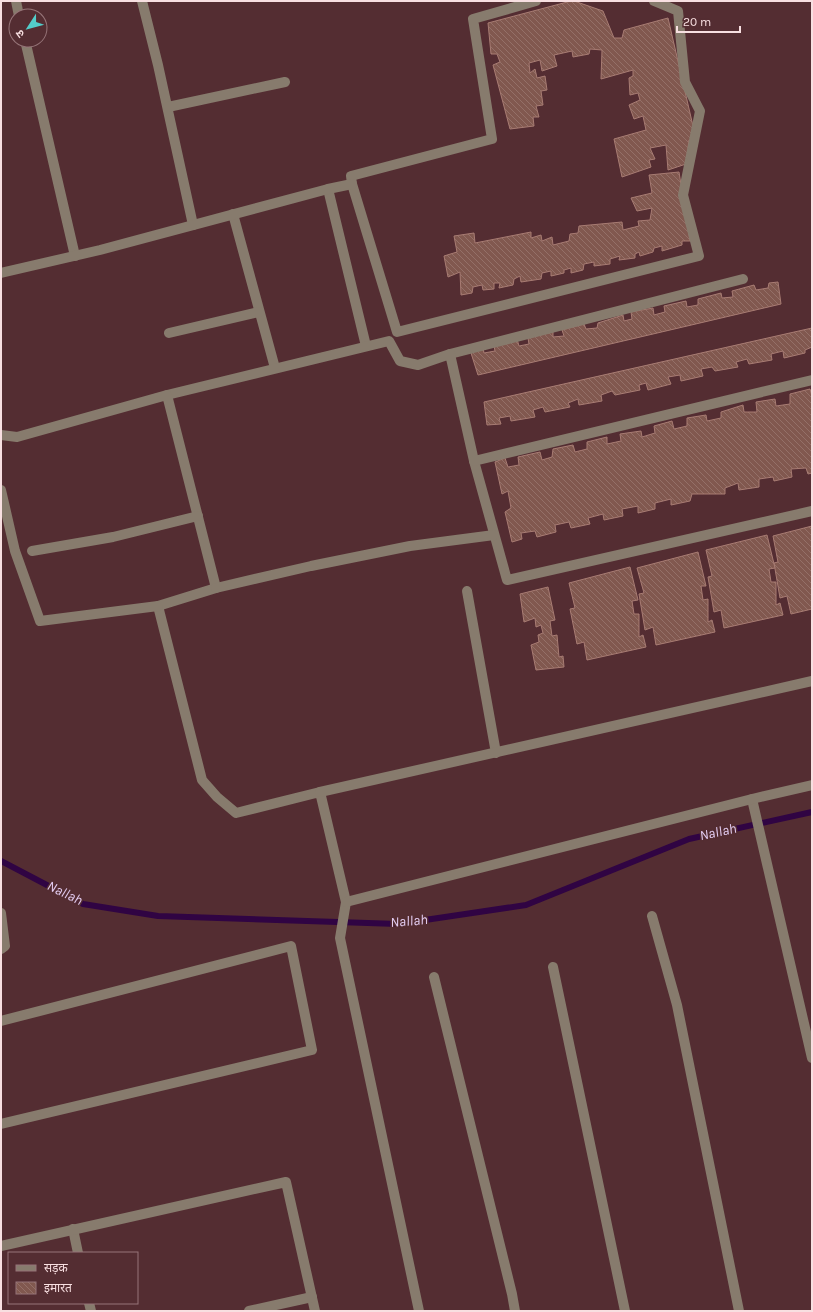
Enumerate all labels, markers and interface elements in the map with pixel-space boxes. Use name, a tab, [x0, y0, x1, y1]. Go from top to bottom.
north arrow	[8, 8, 48, 48]
scale bar	[677, 8, 740, 34]
text: 20 m	[683, 15, 711, 29]
text: उ	[13, 27, 27, 40]
water label: Nallah	[698, 820, 738, 844]
water label: Nallah	[44, 877, 86, 909]
water label: Nallah	[390, 911, 428, 931]
legend	[8, 1252, 138, 1304]
text: सड़क	[44, 1261, 69, 1275]
text: इमारत	[44, 1281, 73, 1295]

